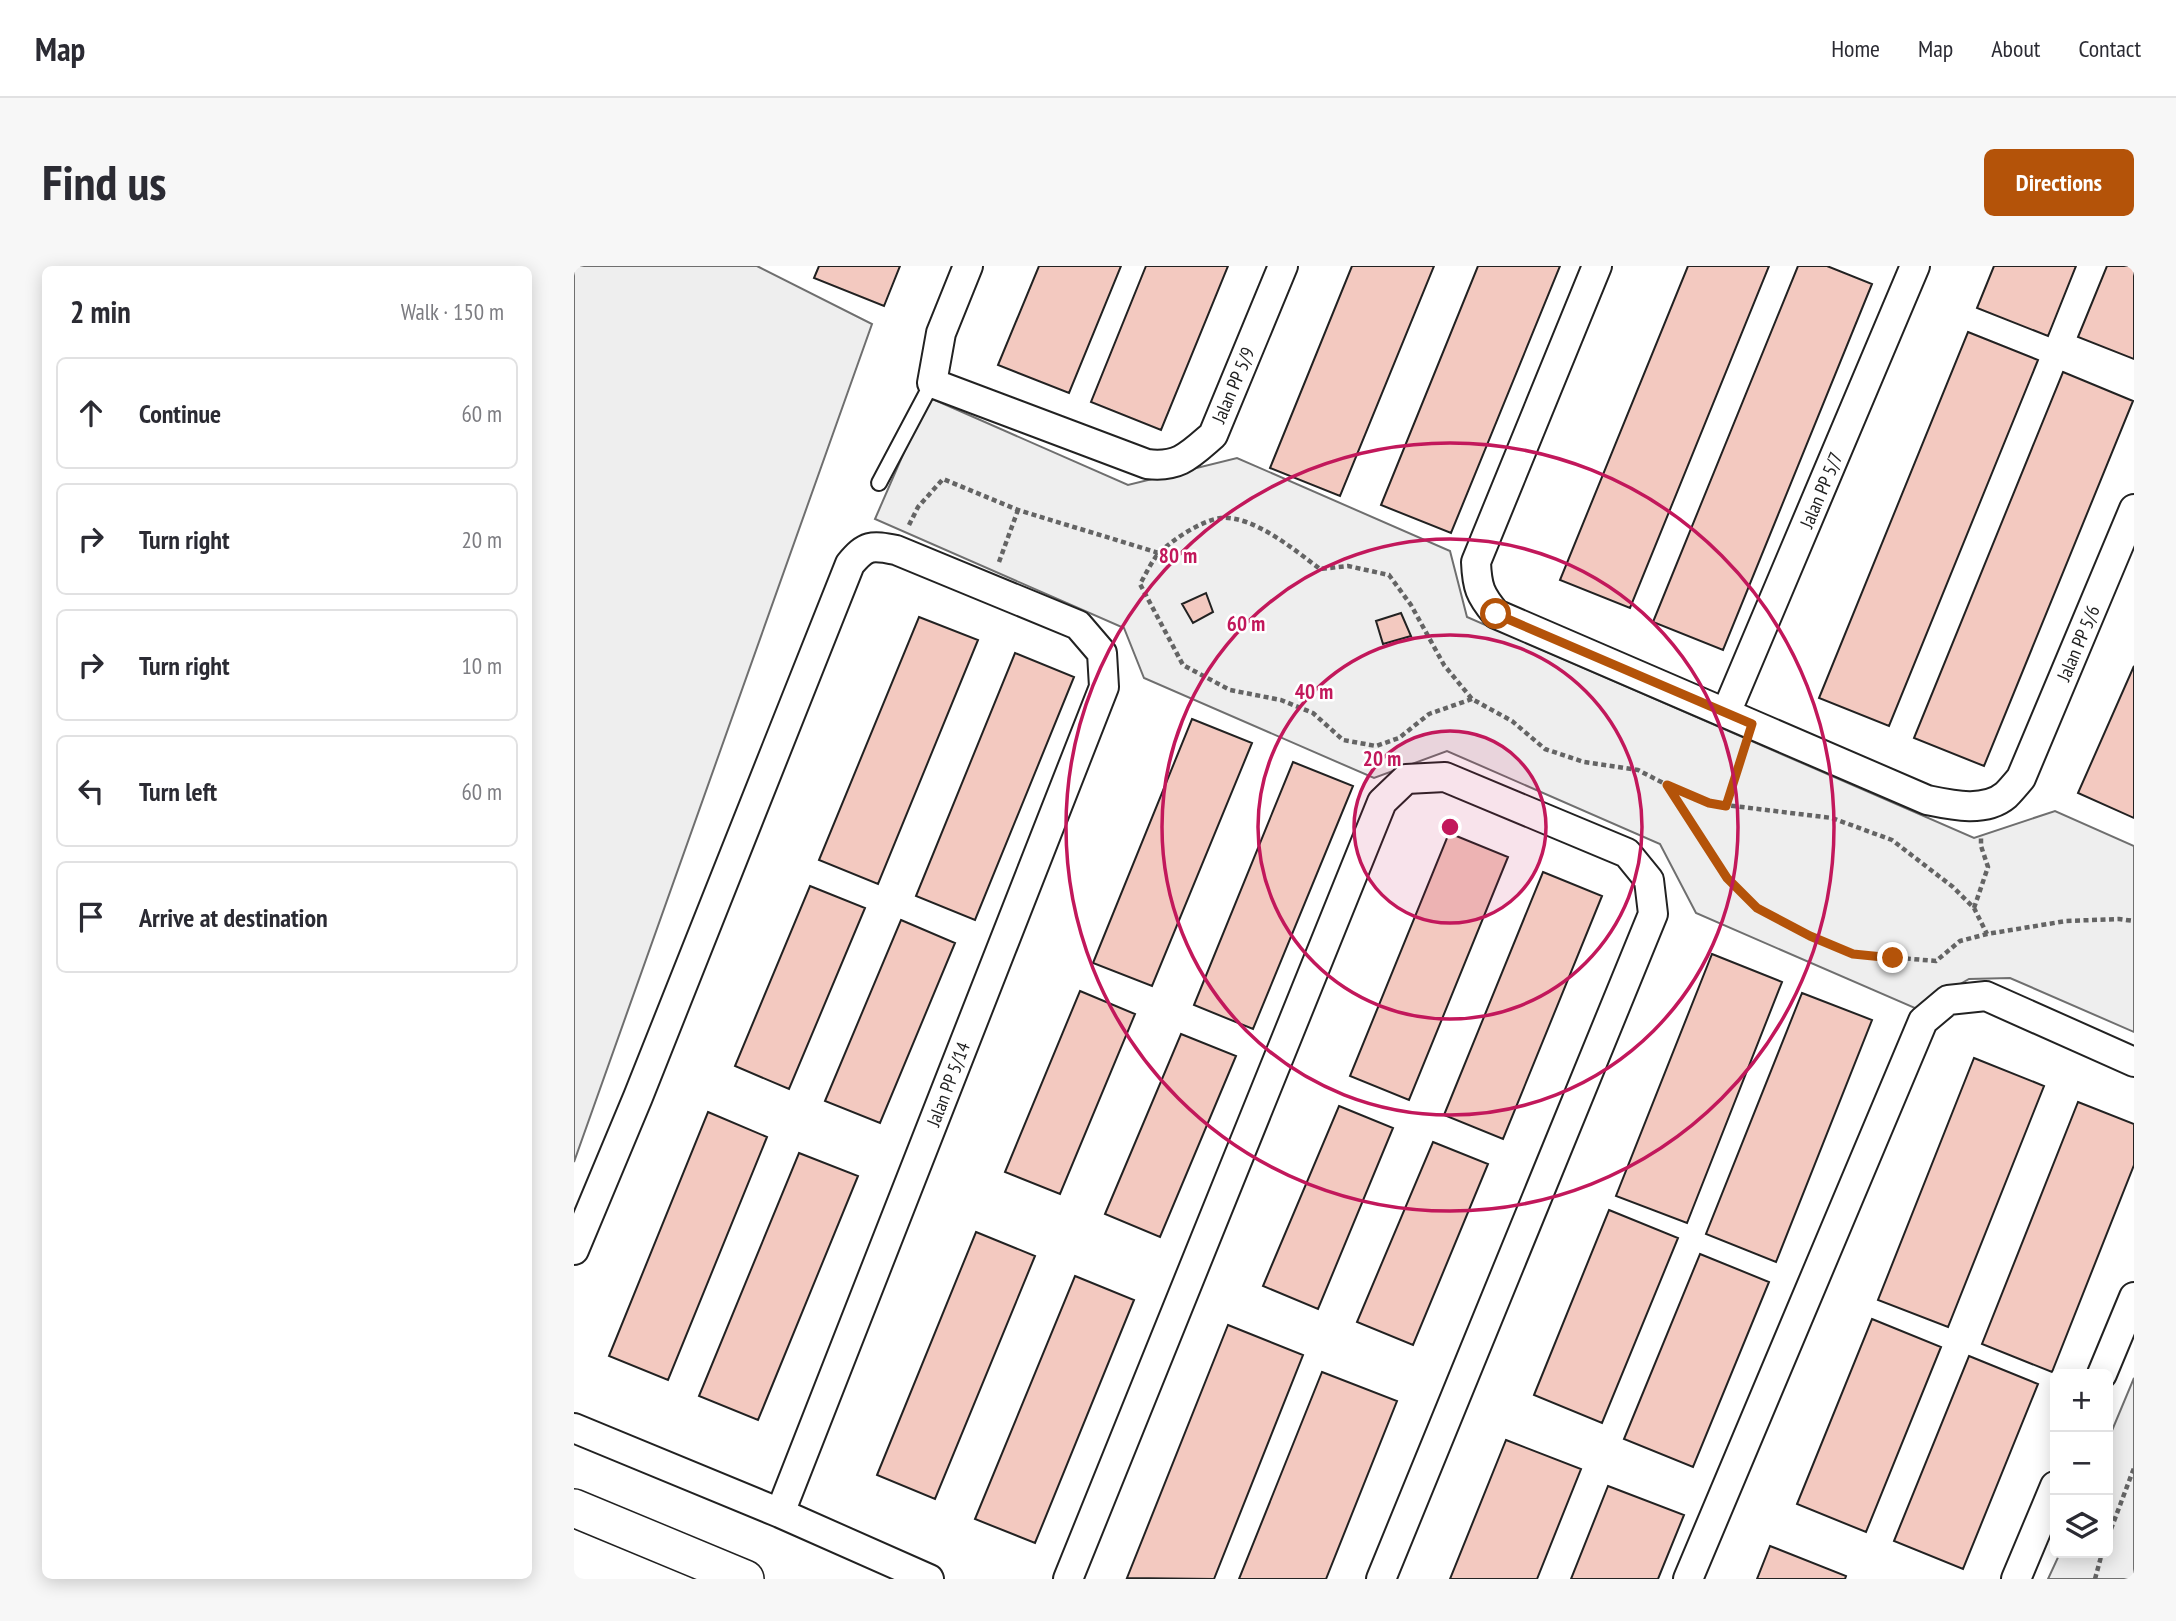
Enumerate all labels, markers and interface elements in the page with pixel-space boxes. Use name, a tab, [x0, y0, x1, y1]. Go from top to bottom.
text: Map	[35, 27, 85, 70]
text: Home	[1831, 33, 1880, 64]
text: Map	[1918, 33, 1953, 64]
text: About	[1991, 33, 2040, 64]
text: Contact	[2078, 33, 2141, 64]
button: Directions	[1984, 149, 2134, 216]
text: Find us	[42, 150, 166, 214]
text: 2 min	[70, 292, 131, 331]
text: Walk · 150 m	[401, 297, 504, 326]
street label: Jalan PP 5/9	[1206, 344, 1260, 427]
icon: ahead	[72, 394, 110, 432]
text: Continue	[139, 397, 221, 430]
text: 60 m	[461, 399, 502, 428]
street label: Jalan PP 5/7	[1794, 449, 1848, 532]
icon: right	[72, 520, 110, 558]
text: Turn right	[139, 523, 230, 556]
text: 20 m	[461, 525, 502, 554]
text: 80 m	[1159, 542, 1197, 569]
route start	[1480, 598, 1511, 629]
street label: Jalan PP 5/6	[2051, 602, 2105, 685]
text: 60 m	[1227, 610, 1265, 637]
icon: right	[72, 646, 110, 684]
text: Turn right	[139, 649, 230, 682]
text: 10 m	[461, 651, 502, 680]
text: 40 m	[1295, 678, 1333, 705]
text: 20 m	[1363, 745, 1401, 772]
icon: left	[72, 772, 110, 810]
text: Turn left	[139, 775, 217, 808]
text: 60 m	[461, 777, 502, 806]
centre of rings	[1438, 815, 1462, 839]
icon: arrive	[72, 898, 110, 936]
text: Arrive at destination	[139, 901, 328, 934]
route end	[1877, 942, 1908, 973]
street label: Jalan PP 5/14	[921, 1038, 975, 1130]
map controls	[2050, 1369, 2113, 1558]
button: +	[2050, 1369, 2113, 1432]
button: −	[2050, 1432, 2113, 1495]
button: layers	[2050, 1495, 2113, 1558]

